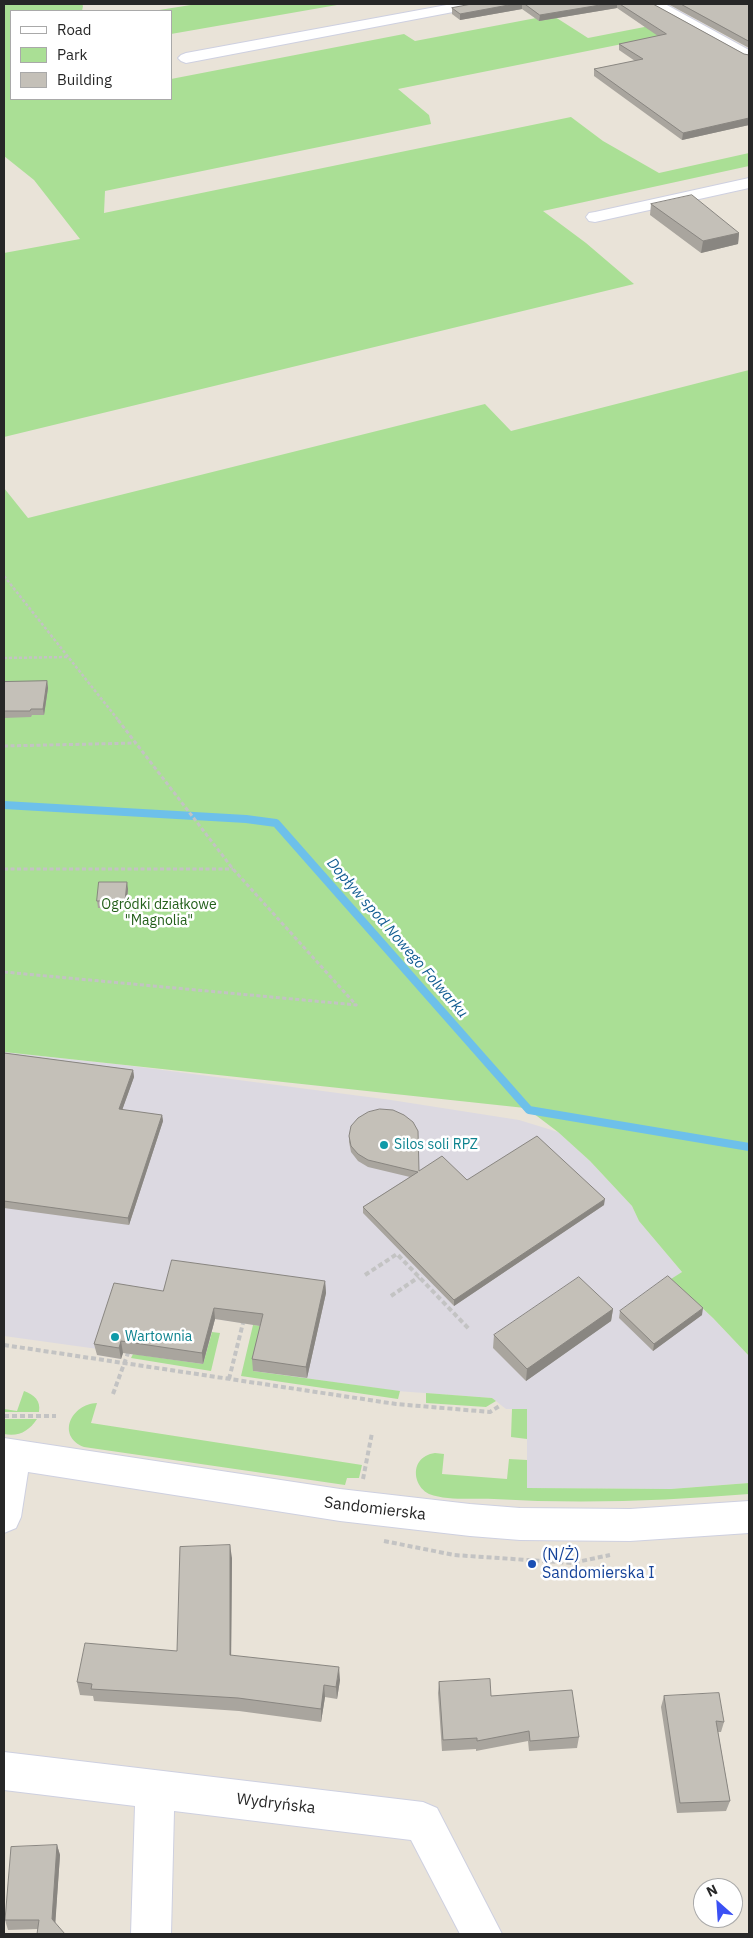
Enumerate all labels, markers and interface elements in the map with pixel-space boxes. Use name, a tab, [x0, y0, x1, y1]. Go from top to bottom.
legend	[10, 10, 172, 100]
text: Road	[57, 20, 92, 39]
text: Park	[57, 45, 87, 64]
text: Building	[57, 70, 112, 89]
water label: Dopływ spod Nowego Folwarku	[323, 854, 471, 1022]
park label: Ogródki działkowe "Magnolia"	[101, 897, 217, 930]
place label: Silos soli RPZ	[394, 1137, 478, 1153]
marker: Silos soli RPZ	[378, 1139, 390, 1151]
place label: Wartownia	[125, 1329, 192, 1345]
marker: Wartownia	[109, 1331, 121, 1343]
street label: Sandomierska	[323, 1493, 427, 1525]
place label: (N/Ż) Sandomierska I	[542, 1545, 655, 1583]
marker: (N/Ż) Sandomierska I	[526, 1558, 538, 1570]
street label: Wydryńska	[236, 1790, 316, 1818]
north arrow	[693, 1878, 743, 1928]
text: N	[703, 1880, 720, 1901]

